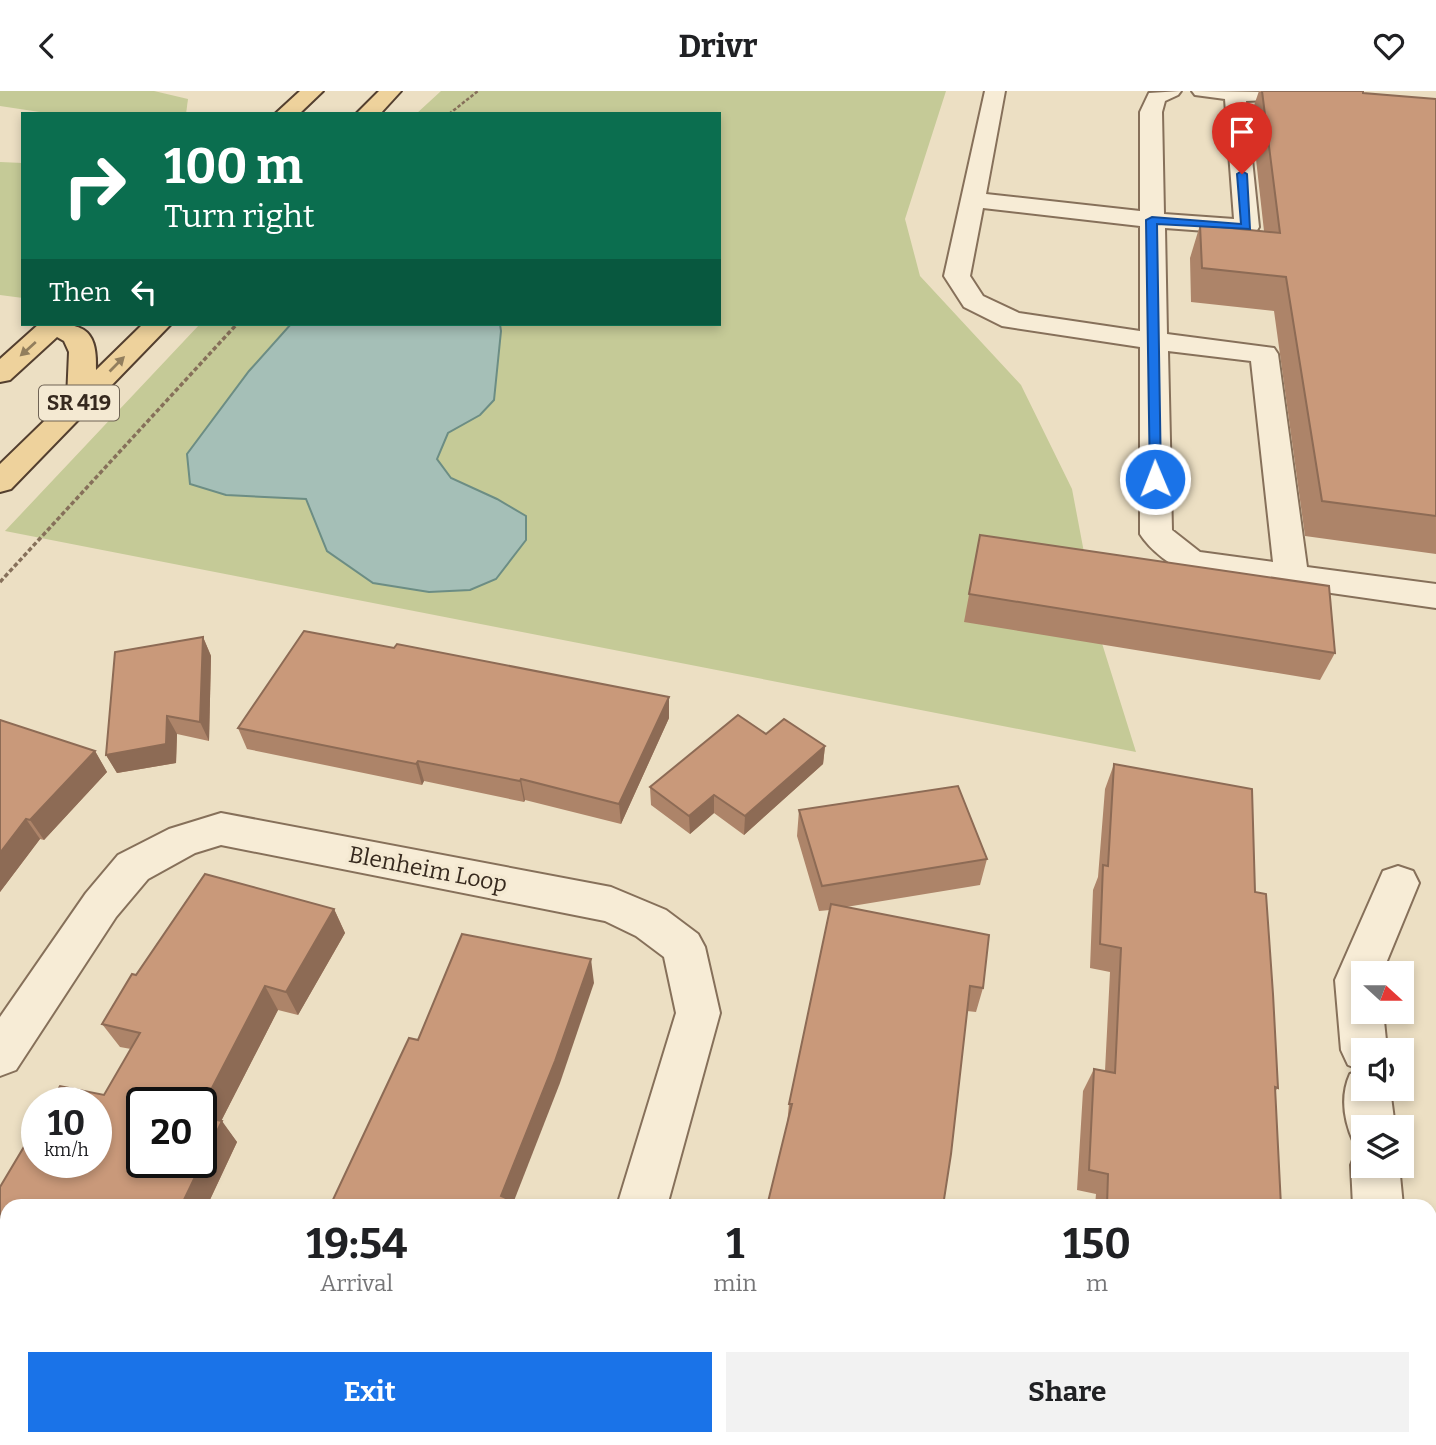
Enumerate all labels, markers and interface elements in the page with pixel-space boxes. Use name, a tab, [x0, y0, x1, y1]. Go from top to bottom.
icon: back	[28, 27, 66, 65]
text: Drivr	[678, 27, 758, 65]
icon: heart	[1370, 27, 1408, 65]
pin	[1212, 102, 1272, 174]
icon: arrive	[1223, 113, 1261, 151]
text: 100 m	[164, 137, 303, 196]
icon: right	[49, 140, 140, 231]
text: Turn right	[164, 197, 315, 235]
icon: left	[125, 273, 163, 311]
text: Then	[49, 277, 111, 308]
one-way arrow	[19, 341, 37, 357]
one-way arrow	[109, 356, 126, 373]
road number: SR 419	[39, 385, 119, 421]
position arrow	[1118, 442, 1192, 516]
street label: Blenheim Loop	[346, 840, 510, 898]
north arrow	[1351, 961, 1414, 1024]
map controls	[1351, 961, 1414, 1178]
button: sound	[1351, 1038, 1414, 1101]
speed limit sign: 20	[126, 1087, 217, 1178]
text: 10	[48, 1102, 85, 1144]
button: layers	[1351, 1115, 1414, 1178]
text: km/h	[44, 1139, 89, 1161]
text: 19:54	[306, 1219, 407, 1269]
text: 1	[726, 1219, 744, 1269]
text: 150	[1063, 1219, 1131, 1269]
text: Arrival	[320, 1269, 393, 1297]
text: min	[714, 1269, 757, 1297]
text: m	[1086, 1269, 1108, 1297]
button: Exit	[28, 1352, 712, 1432]
button: Share	[726, 1352, 1409, 1432]

